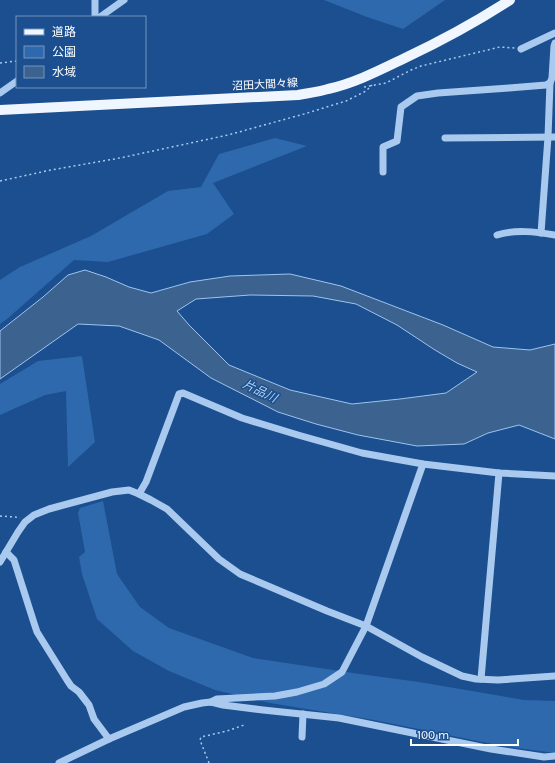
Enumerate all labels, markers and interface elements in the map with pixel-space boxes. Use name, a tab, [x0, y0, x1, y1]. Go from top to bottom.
legend	[16, 16, 146, 88]
text: 道路	[52, 25, 76, 39]
text: 公園	[52, 45, 76, 59]
text: 水域	[52, 65, 76, 79]
street label: 沼田大間々線	[232, 76, 298, 93]
water label: 片品川	[241, 377, 281, 406]
scale bar	[411, 721, 518, 747]
text: 100 m	[417, 728, 449, 742]

